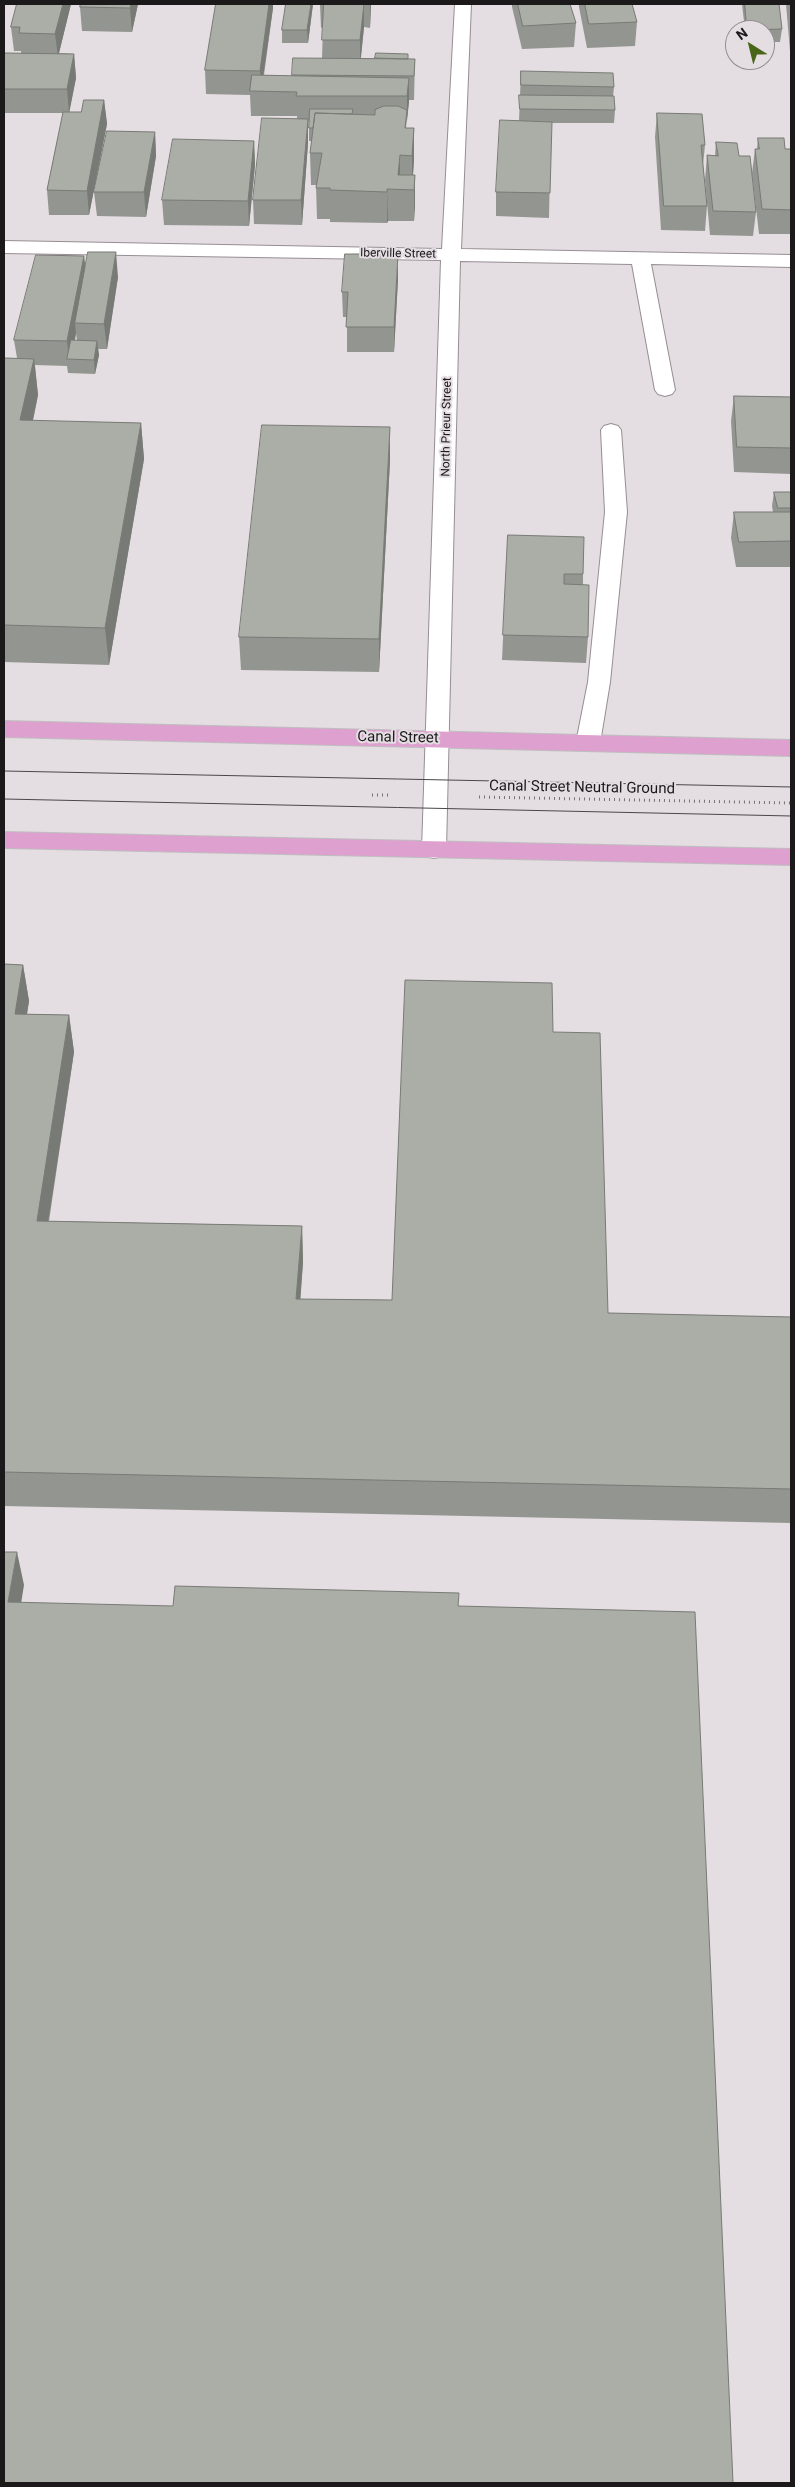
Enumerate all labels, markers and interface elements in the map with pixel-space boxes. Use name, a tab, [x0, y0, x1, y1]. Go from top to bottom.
north arrow	[725, 20, 775, 70]
text: N	[733, 24, 750, 43]
street label: Iberville Street	[360, 246, 436, 262]
street label: North Prieur Street	[439, 377, 455, 477]
street label: Canal Street	[357, 728, 439, 748]
street label: Canal Street Neutral Ground	[489, 777, 675, 799]

